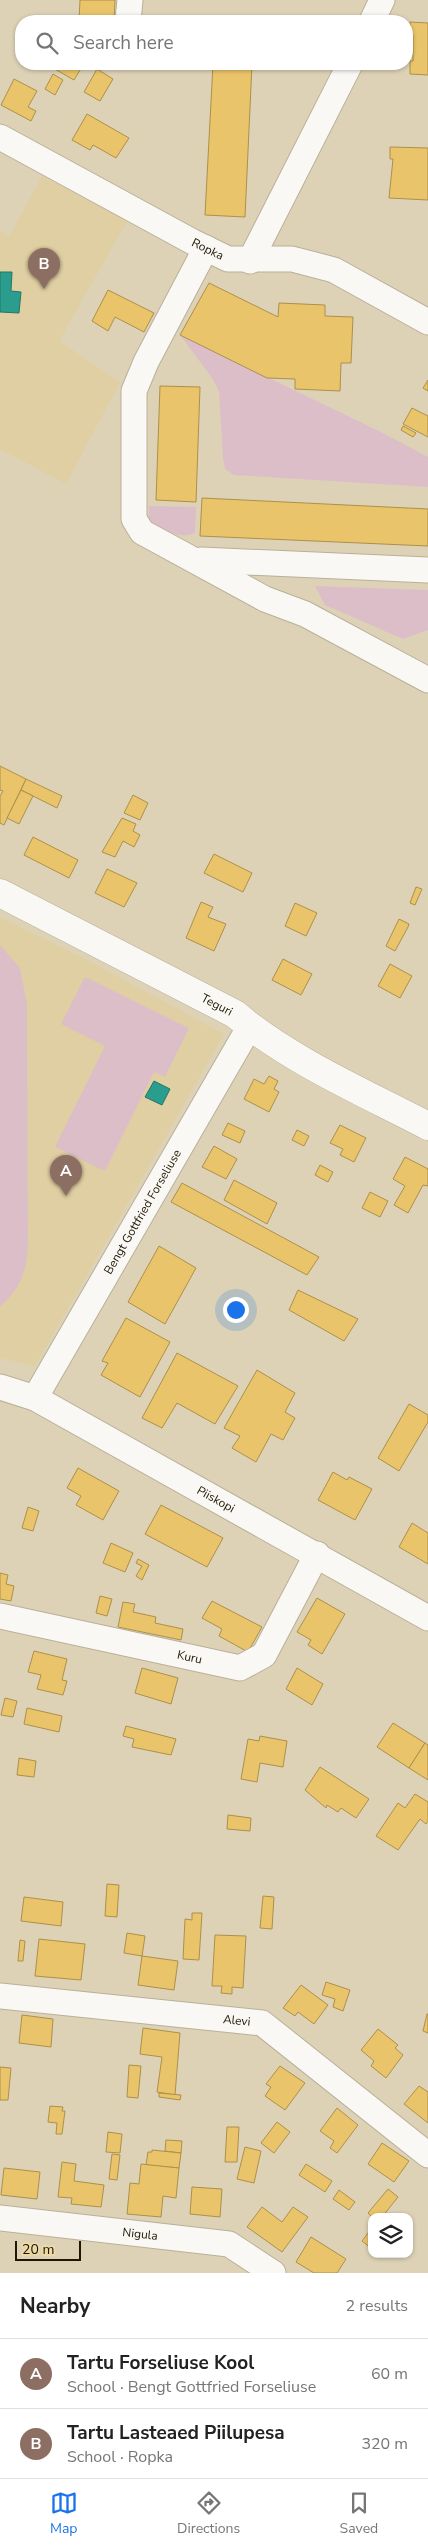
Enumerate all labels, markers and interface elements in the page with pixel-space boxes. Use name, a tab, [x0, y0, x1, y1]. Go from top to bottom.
search box	[15, 15, 413, 70]
icon: search	[33, 29, 61, 57]
text: Search here	[73, 30, 174, 56]
street label: Ropka	[189, 235, 226, 264]
pin: B	[28, 248, 60, 289]
street label: Teguri	[198, 990, 236, 1019]
street label: Bengt Gottfried Forseliuse	[100, 1147, 185, 1277]
pin: A	[50, 1155, 82, 1196]
your location	[223, 1297, 249, 1323]
street label: Piiskopi	[194, 1482, 238, 1516]
street label: Kuru	[176, 1647, 204, 1668]
street label: Alevi	[222, 2011, 251, 2030]
map controls	[368, 2213, 413, 2258]
button: layers	[368, 2213, 413, 2258]
street label: Nigula	[122, 2224, 159, 2244]
scale bar	[15, 2238, 81, 2261]
text: 20 m	[22, 2240, 54, 2259]
text: Nearby	[20, 2292, 90, 2320]
text: 2 results	[346, 2295, 408, 2317]
text: Tartu Forseliuse Kool	[67, 2350, 254, 2376]
text: A	[30, 2363, 42, 2385]
text: 60 m	[371, 2363, 408, 2385]
text: School · Bengt Gottfried Forseliuse	[67, 2376, 316, 2398]
text: Tartu Lasteaed Piilupesa	[67, 2420, 285, 2446]
text: B	[30, 2433, 42, 2455]
text: 320 m	[361, 2433, 408, 2455]
text: School · Ropka	[67, 2446, 173, 2468]
tab: Map	[50, 2489, 78, 2538]
tab: Directions	[177, 2489, 240, 2538]
tab: Saved	[340, 2489, 378, 2538]

